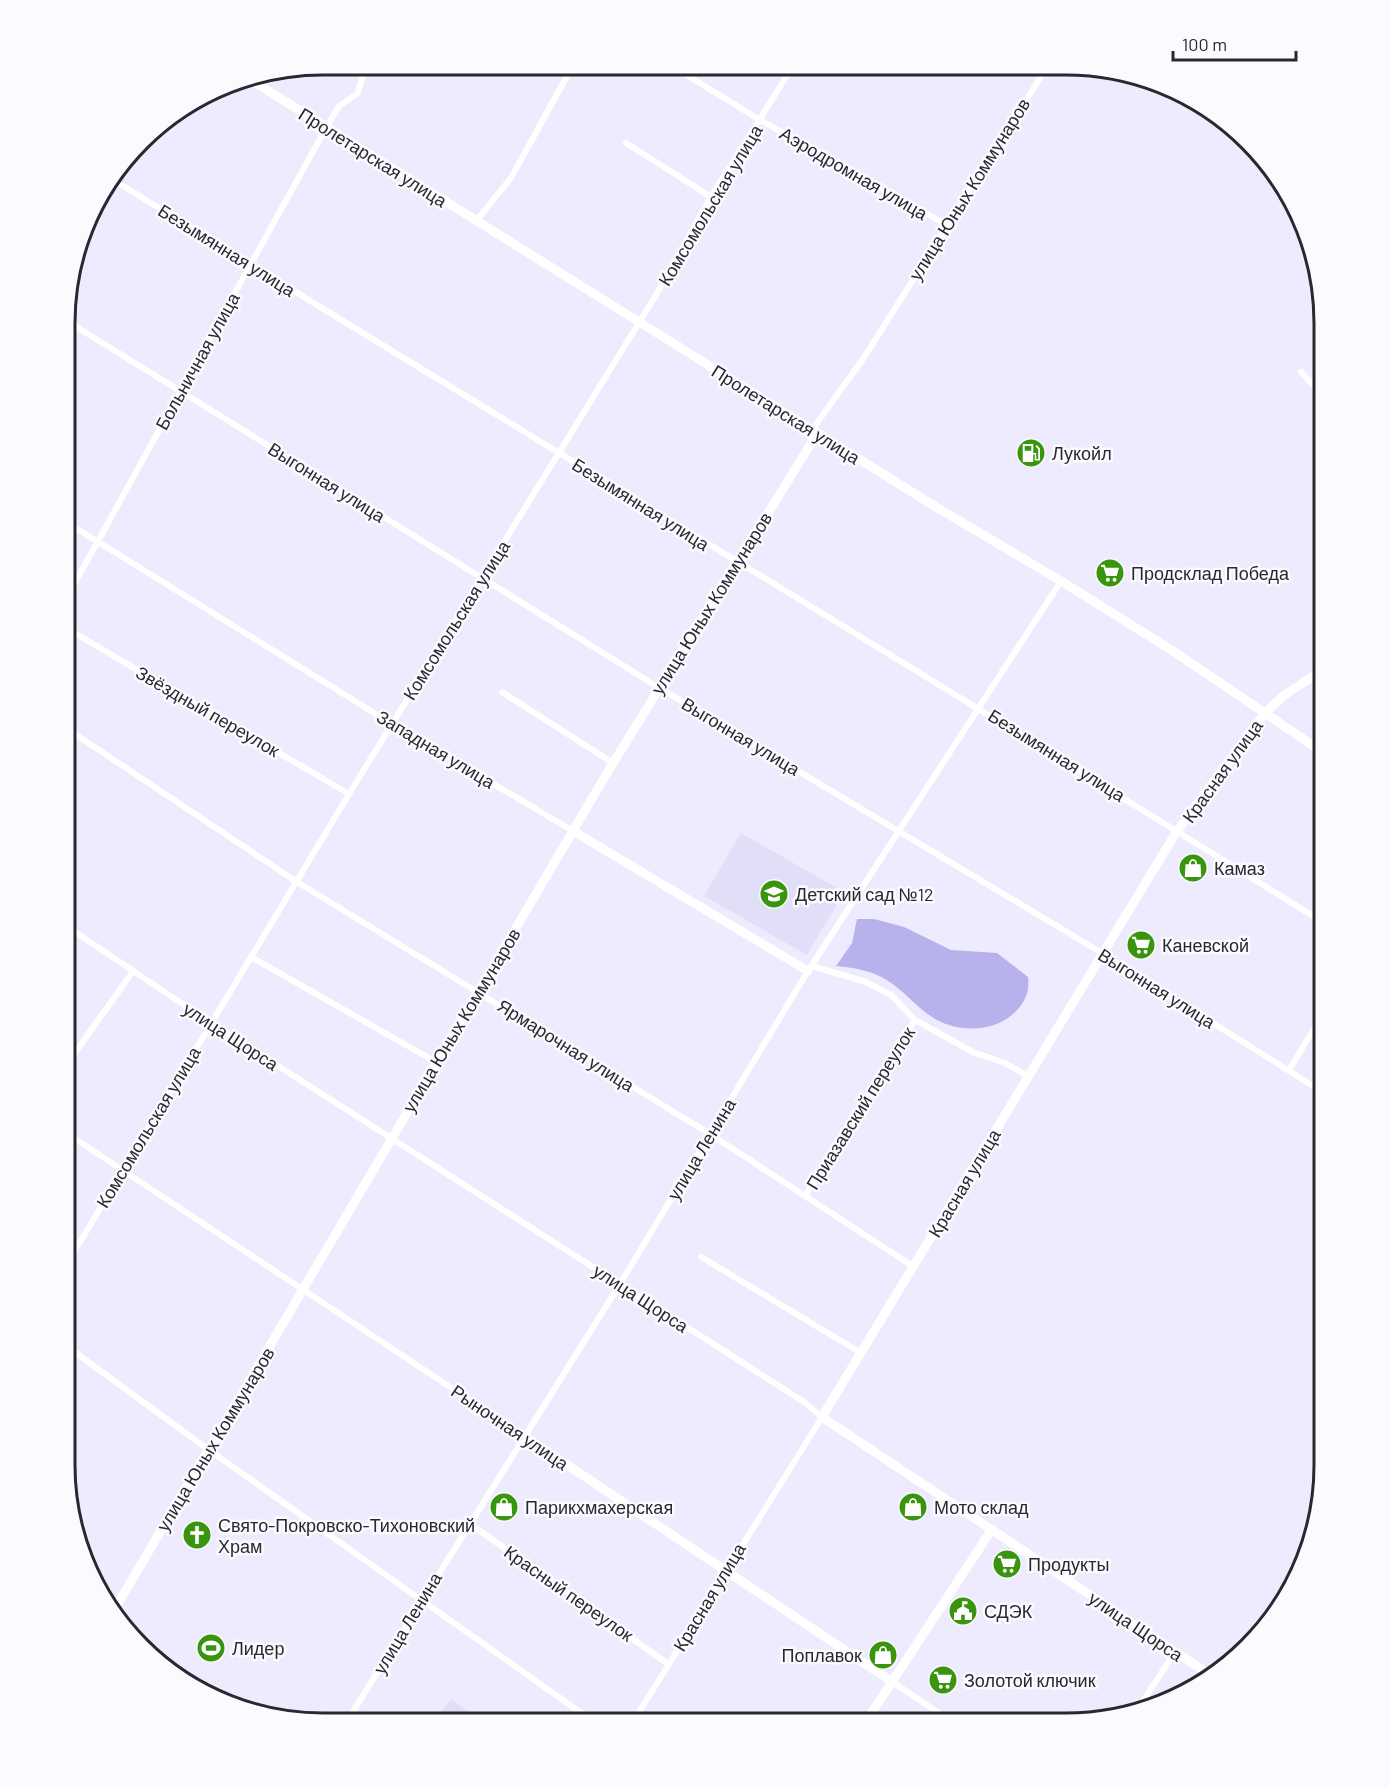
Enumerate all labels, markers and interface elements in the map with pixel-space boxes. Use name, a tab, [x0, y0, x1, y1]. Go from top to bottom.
scale bar	[1173, 24, 1296, 62]
text: 100 m	[1182, 33, 1227, 55]
street label: улица Юных Коммунаров	[904, 94, 1034, 284]
street label: Пролетарская улица	[295, 102, 452, 212]
street label: Комсомольская улица	[653, 120, 767, 290]
street label: Аэродромная улица	[776, 122, 933, 225]
street label: Безымянная улица	[154, 199, 300, 302]
street label: Больничная улица	[150, 288, 244, 433]
street label: Пролетарская улица	[708, 359, 865, 469]
street label: Выгонная улица	[264, 437, 390, 527]
fuel station icon: Лукойл	[1015, 437, 1047, 469]
place label: Лукойл	[1052, 442, 1112, 464]
street label: Безымянная улица	[568, 453, 714, 556]
street label: улица Юных Коммунаров	[646, 508, 776, 698]
street label: Комсомольская улица	[398, 535, 515, 704]
supermarket icon: Продсклад Победа	[1094, 557, 1126, 589]
place label: Продсклад Победа	[1131, 562, 1290, 584]
street label: Звёздный переулок	[132, 661, 284, 761]
street label: Выгонная улица	[678, 692, 805, 780]
street label: Безымянная улица	[984, 704, 1130, 807]
street label: Западная улица	[373, 705, 500, 793]
street label: Красная улица	[1177, 714, 1267, 827]
shop icon: Камаз	[1177, 852, 1209, 884]
place label: Камаз	[1214, 857, 1265, 879]
school or university icon: Детский сад №12	[758, 878, 790, 910]
place label: Детский сад №12	[795, 883, 934, 905]
street label: улица Юных Коммунаров	[397, 924, 525, 1116]
supermarket icon: Каневской	[1125, 929, 1157, 961]
place label: Каневской	[1162, 934, 1249, 956]
street label: Выгонная улица	[1094, 943, 1220, 1033]
street label: Ярмарочная улица	[494, 994, 639, 1096]
street label: улица Щорса	[179, 997, 284, 1075]
street label: Приазавский переулок	[801, 1022, 919, 1193]
street label: Комсомольская улица	[91, 1042, 205, 1212]
street label: улица Ленина	[662, 1093, 741, 1204]
street label: Красная улица	[923, 1124, 1005, 1241]
street label: улица Щорса	[589, 1259, 694, 1337]
street label: улица Юных Коммунаров	[151, 1343, 279, 1535]
street label: Рыночная улица	[447, 1380, 574, 1475]
shop icon: Парикхмахерская	[488, 1491, 520, 1523]
shop icon: Мото склад	[897, 1491, 929, 1523]
place label: Парикхмахерская	[525, 1496, 673, 1518]
place label: Мото склад	[934, 1496, 1029, 1518]
place label: Свято-Покровско-Тихоновский Храм	[218, 1514, 475, 1557]
church icon: Свято-Покровско-Тихоновский Храм	[181, 1519, 213, 1551]
street label: Красная улица	[668, 1538, 750, 1655]
street label: Красный переулок	[500, 1540, 638, 1646]
supermarket icon: Продукты	[991, 1548, 1023, 1580]
place label: Продукты	[1028, 1553, 1109, 1575]
street label: улица Ленина	[368, 1567, 447, 1678]
street label: улица Щорса	[1085, 1586, 1188, 1666]
public building icon: СДЭК	[947, 1595, 979, 1627]
place label: СДЭК	[984, 1600, 1033, 1622]
sports icon: Лидер	[195, 1632, 227, 1664]
place label: Лидер	[232, 1637, 284, 1659]
shop icon: Поплавок	[867, 1639, 899, 1671]
place label: Поплавок	[782, 1644, 862, 1666]
supermarket icon: Золотой ключик	[927, 1664, 959, 1696]
place label: Золотой ключик	[964, 1669, 1096, 1691]

